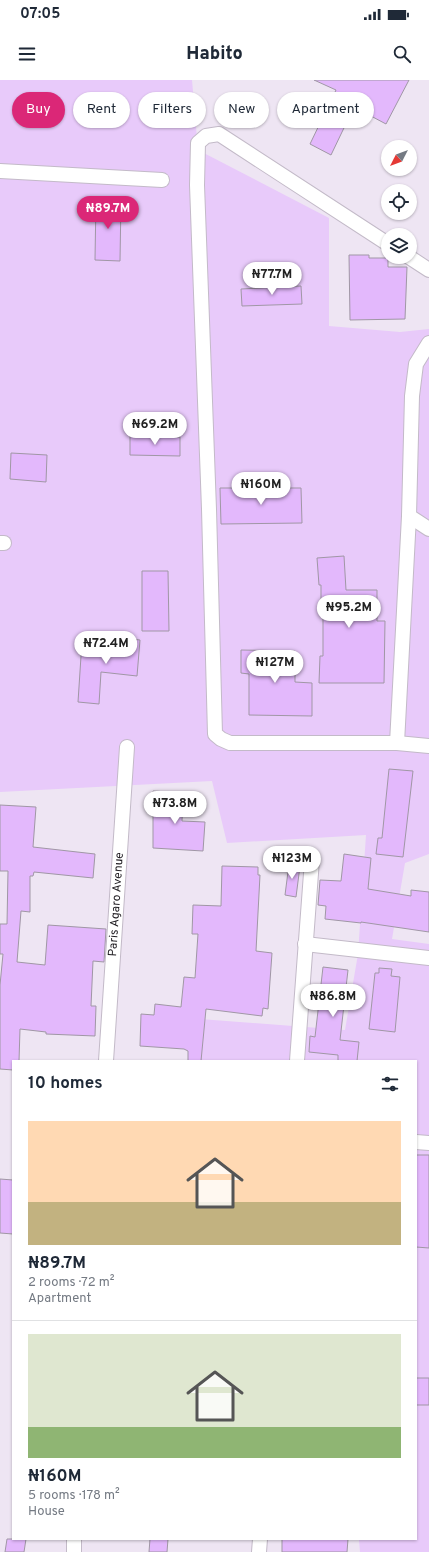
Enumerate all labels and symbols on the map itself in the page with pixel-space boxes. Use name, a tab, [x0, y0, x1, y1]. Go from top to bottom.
north arrow	[381, 140, 417, 176]
pin: ₦89.7M	[75, 196, 141, 230]
pin: ₦77.7M	[239, 262, 305, 296]
pin: ₦69.2M	[122, 412, 188, 446]
pin: ₦160M	[233, 472, 289, 506]
pin: ₦95.2M	[316, 595, 382, 629]
pin: ₦72.4M	[73, 631, 139, 665]
pin: ₦127M	[247, 650, 303, 684]
pin: ₦73.8M	[142, 791, 208, 825]
pin: ₦123M	[264, 846, 320, 880]
street label: Paris Agaro Avenue	[105, 852, 128, 957]
pin: ₦86.8M	[300, 984, 366, 1018]

